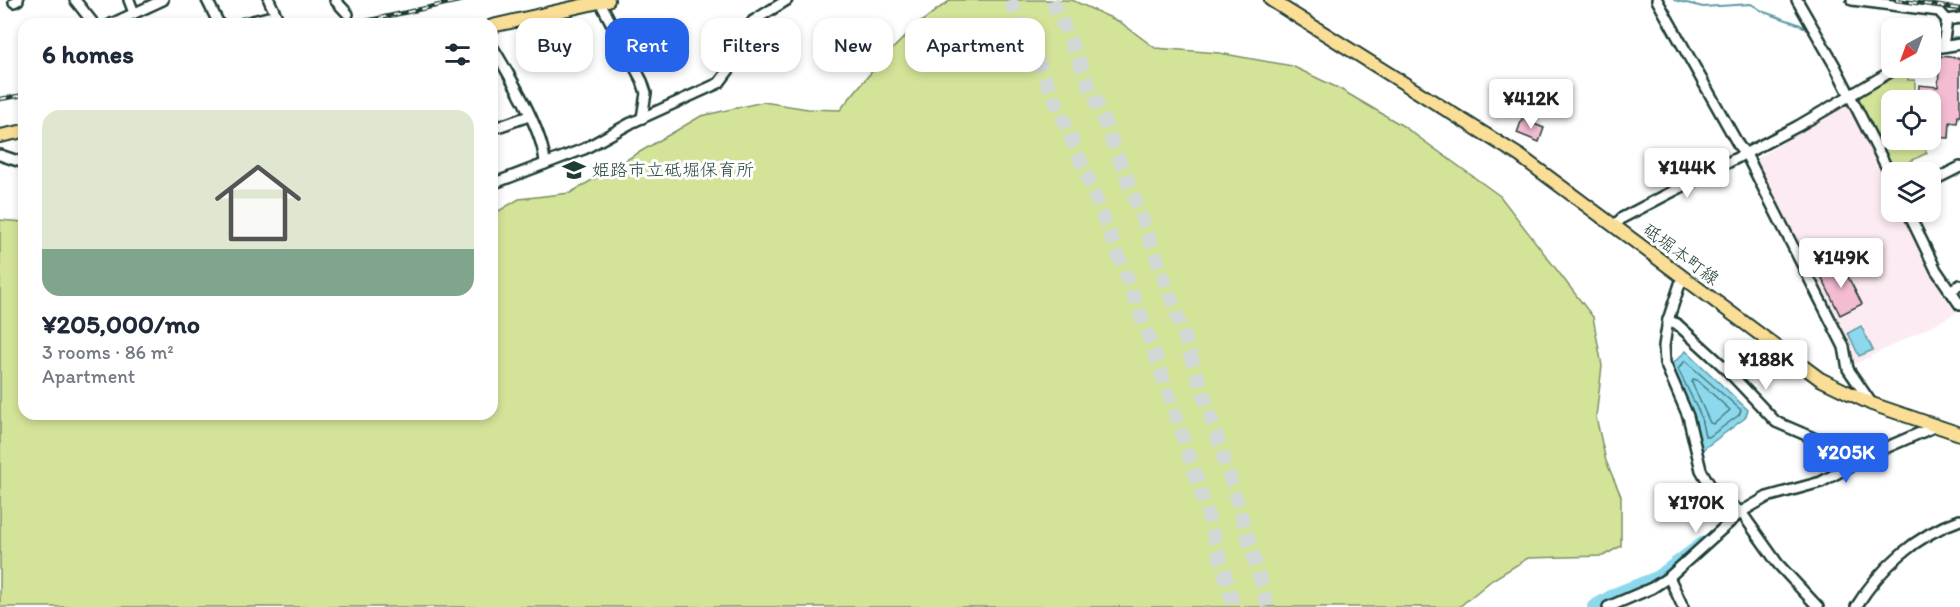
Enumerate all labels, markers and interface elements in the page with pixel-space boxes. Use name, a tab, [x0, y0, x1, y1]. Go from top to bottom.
chip: Buy	[516, 18, 593, 72]
chip: Rent	[605, 18, 689, 72]
chip: Filters	[701, 18, 801, 72]
chip: New	[813, 18, 893, 72]
chip: Apartment	[905, 18, 1045, 72]
north arrow	[1881, 18, 1941, 78]
map controls	[1881, 18, 1941, 222]
text: 6 homes	[42, 38, 134, 70]
icon: filters	[441, 38, 474, 71]
pin: ¥412K	[1489, 79, 1573, 130]
text: ¥412K	[1503, 86, 1559, 110]
button: locate	[1881, 90, 1941, 150]
pin: ¥144K	[1645, 148, 1729, 199]
icon: home	[204, 149, 312, 257]
text: ¥144K	[1658, 155, 1716, 179]
school or university icon: 姫路市立砥堀保育所	[561, 157, 587, 183]
place label: 姫路市立砥堀保育所	[592, 159, 754, 181]
button: layers	[1881, 162, 1941, 222]
street label: 砥堀本町線	[1638, 218, 1724, 290]
pin: ¥149K	[1799, 238, 1883, 289]
text: ¥149K	[1813, 245, 1869, 269]
text: ¥205,000/mo	[42, 308, 200, 340]
text: 3 rooms · 86 m²	[42, 340, 174, 364]
pin: ¥188K	[1724, 340, 1808, 391]
text: ¥188K	[1738, 347, 1794, 371]
text: Apartment	[42, 364, 135, 388]
pin: ¥205K	[1804, 433, 1888, 484]
text: ¥205K	[1817, 440, 1875, 464]
pin: ¥170K	[1654, 483, 1738, 534]
text: ¥170K	[1668, 490, 1724, 514]

